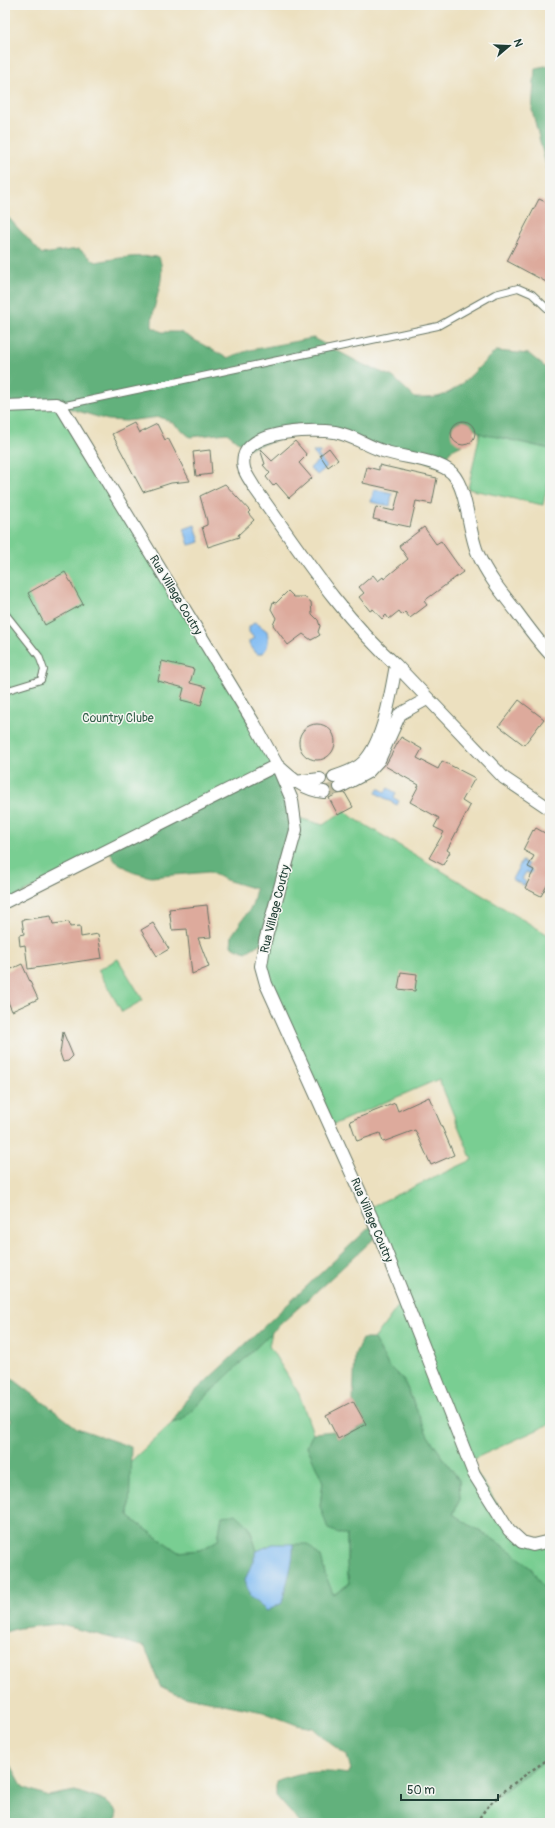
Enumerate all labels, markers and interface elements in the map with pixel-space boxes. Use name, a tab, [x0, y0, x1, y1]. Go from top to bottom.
north arrow	[489, 26, 529, 66]
text: N	[511, 37, 526, 49]
street label: Rua Village Coutry	[146, 553, 205, 638]
park label: Country Clube	[82, 711, 154, 726]
street label: Rua Village Coutry	[257, 863, 294, 955]
street label: Rua Village Coutry	[347, 1176, 396, 1265]
scale bar	[401, 1776, 498, 1802]
text: 50 m	[407, 1783, 435, 1798]

